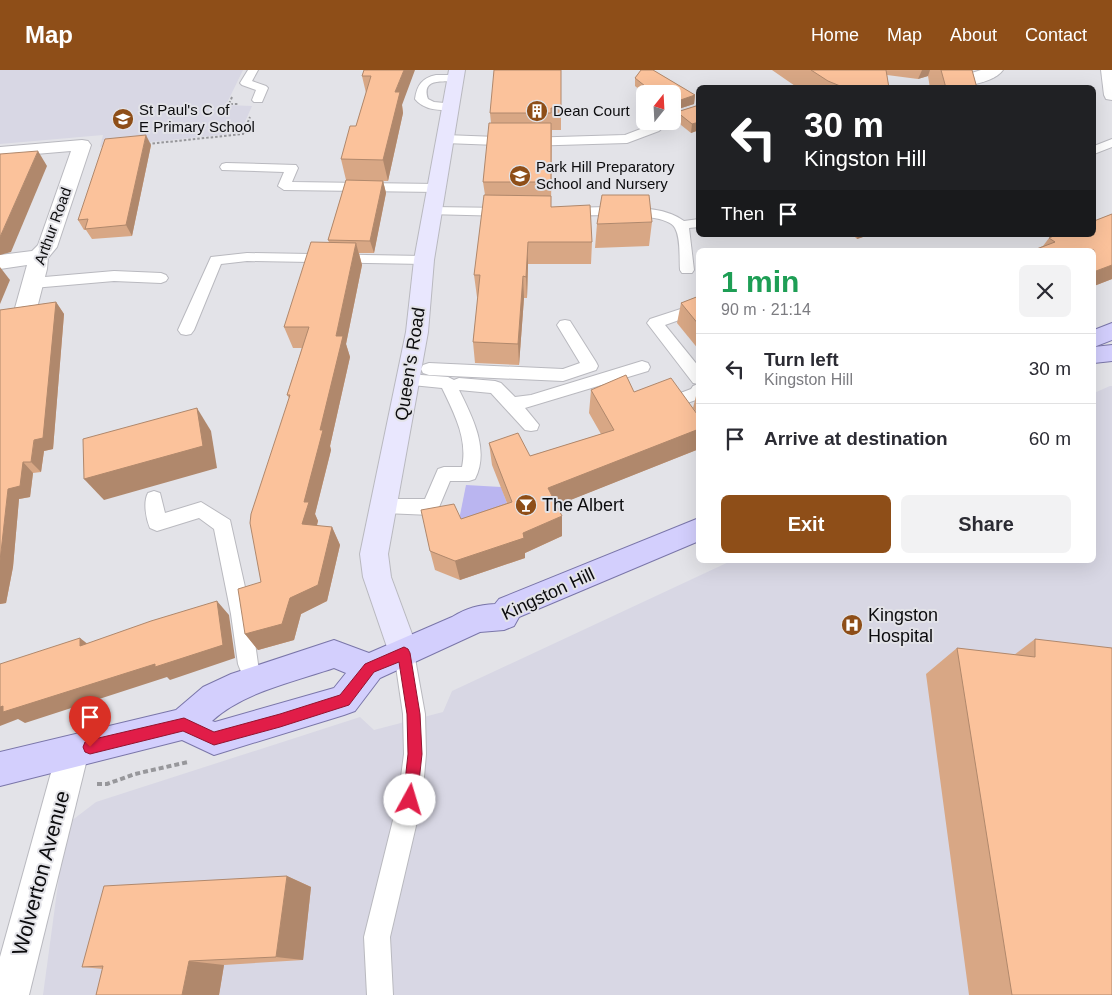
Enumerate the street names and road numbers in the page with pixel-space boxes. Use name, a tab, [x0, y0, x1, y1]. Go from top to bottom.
street label: Arthur Road	[31, 185, 74, 267]
street label: Queen's Road	[391, 306, 429, 422]
street label: Kingston Hill	[498, 564, 598, 624]
street label: Wolverton Avenue	[7, 788, 74, 958]

